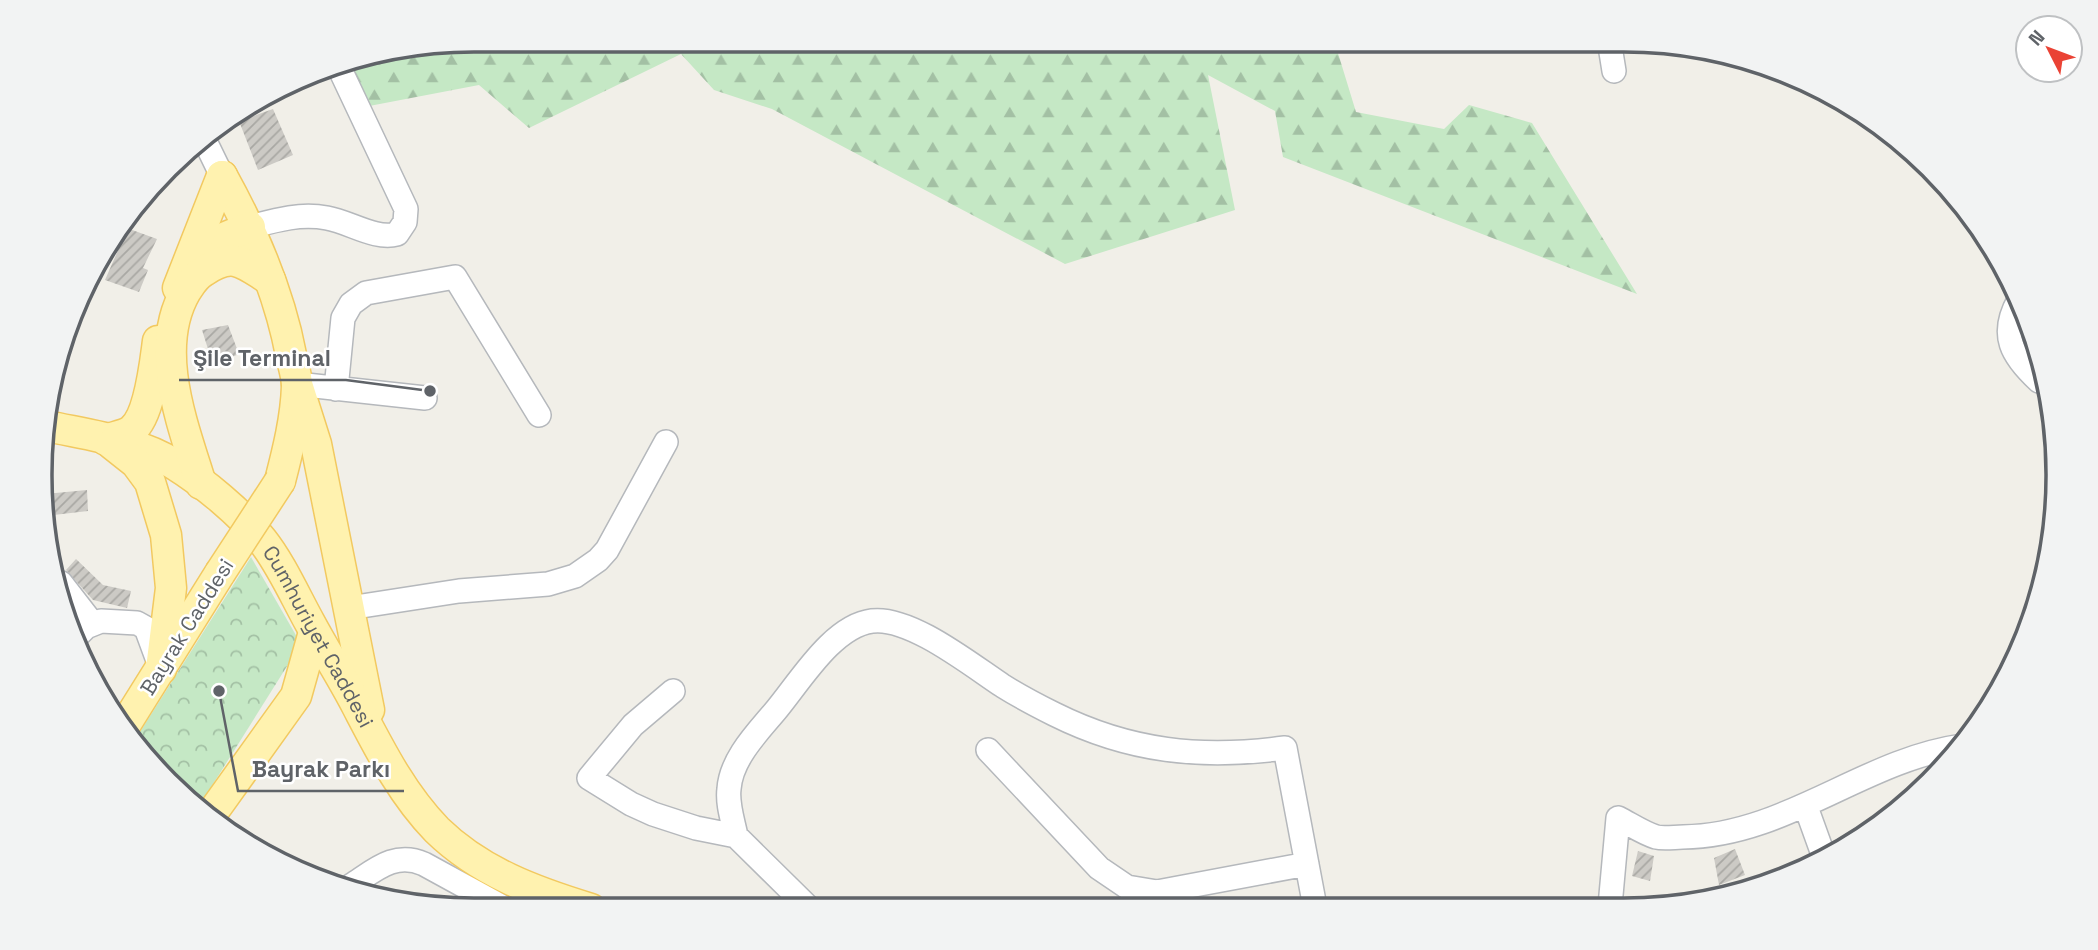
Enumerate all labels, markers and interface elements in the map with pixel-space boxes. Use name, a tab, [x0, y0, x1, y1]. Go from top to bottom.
north arrow	[2014, 14, 2084, 84]
text: N	[2023, 25, 2050, 51]
callout: Şile Terminal	[179, 336, 346, 380]
text: Şile Terminal	[193, 343, 331, 373]
street label: Cumhuriyet Caddesi	[257, 540, 380, 732]
street label: Bayrak Caddesi	[134, 553, 239, 700]
callout: Bayrak Parkı	[238, 747, 404, 791]
text: Bayrak Parkı	[252, 754, 390, 784]

